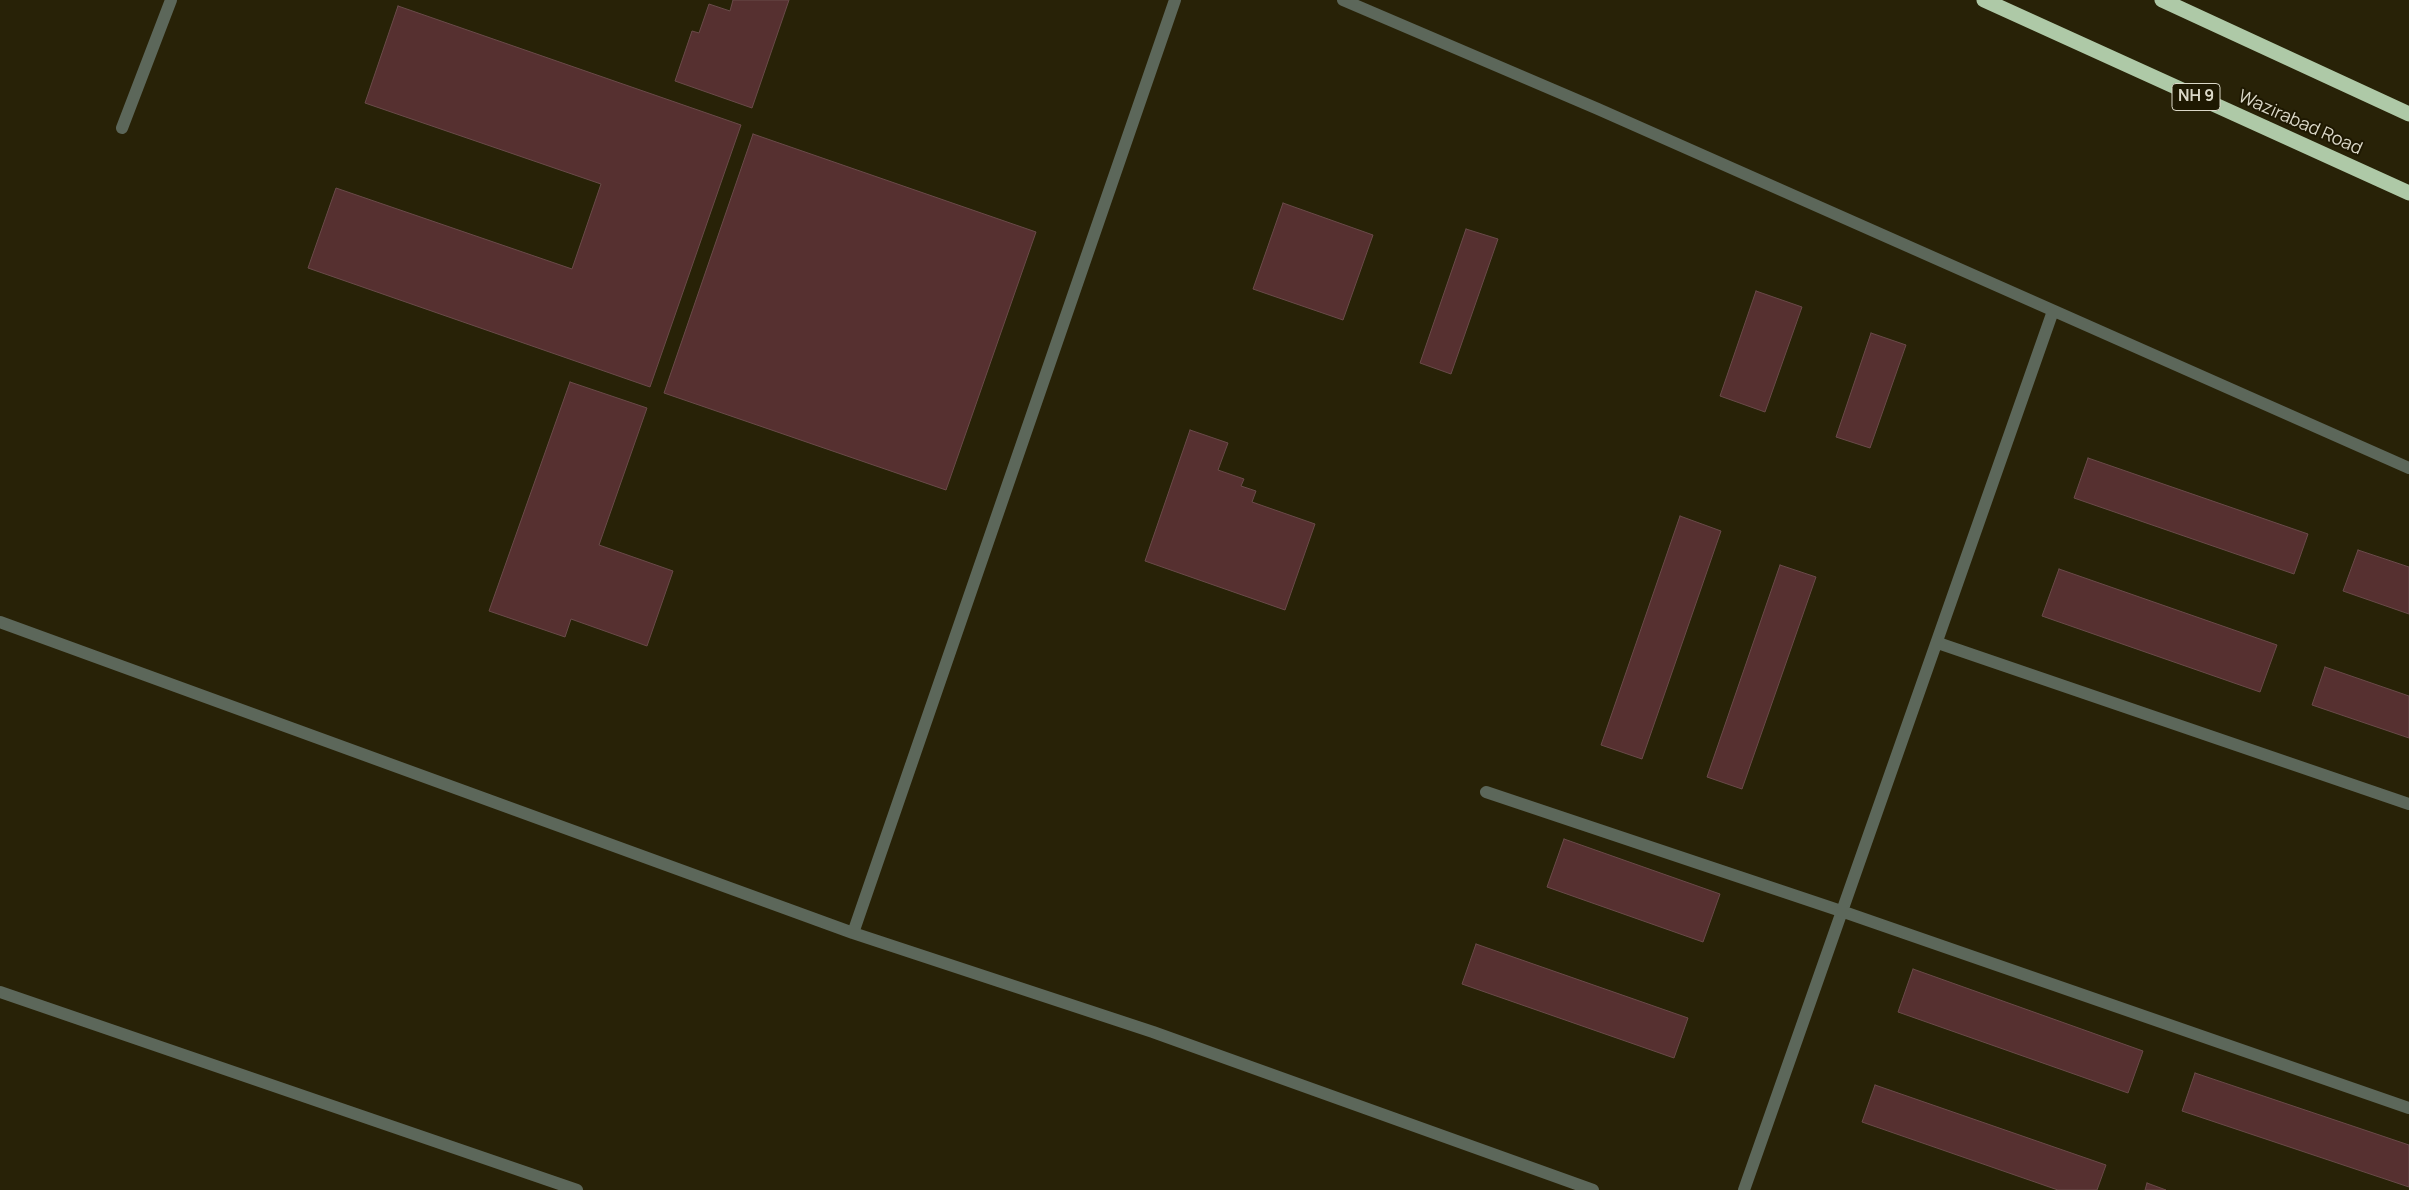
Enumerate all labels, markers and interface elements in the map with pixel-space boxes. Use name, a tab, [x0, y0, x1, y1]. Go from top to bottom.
road number: NH 9	[2172, 84, 2220, 110]
street label: Wazirabad Road	[2235, 86, 2365, 160]

